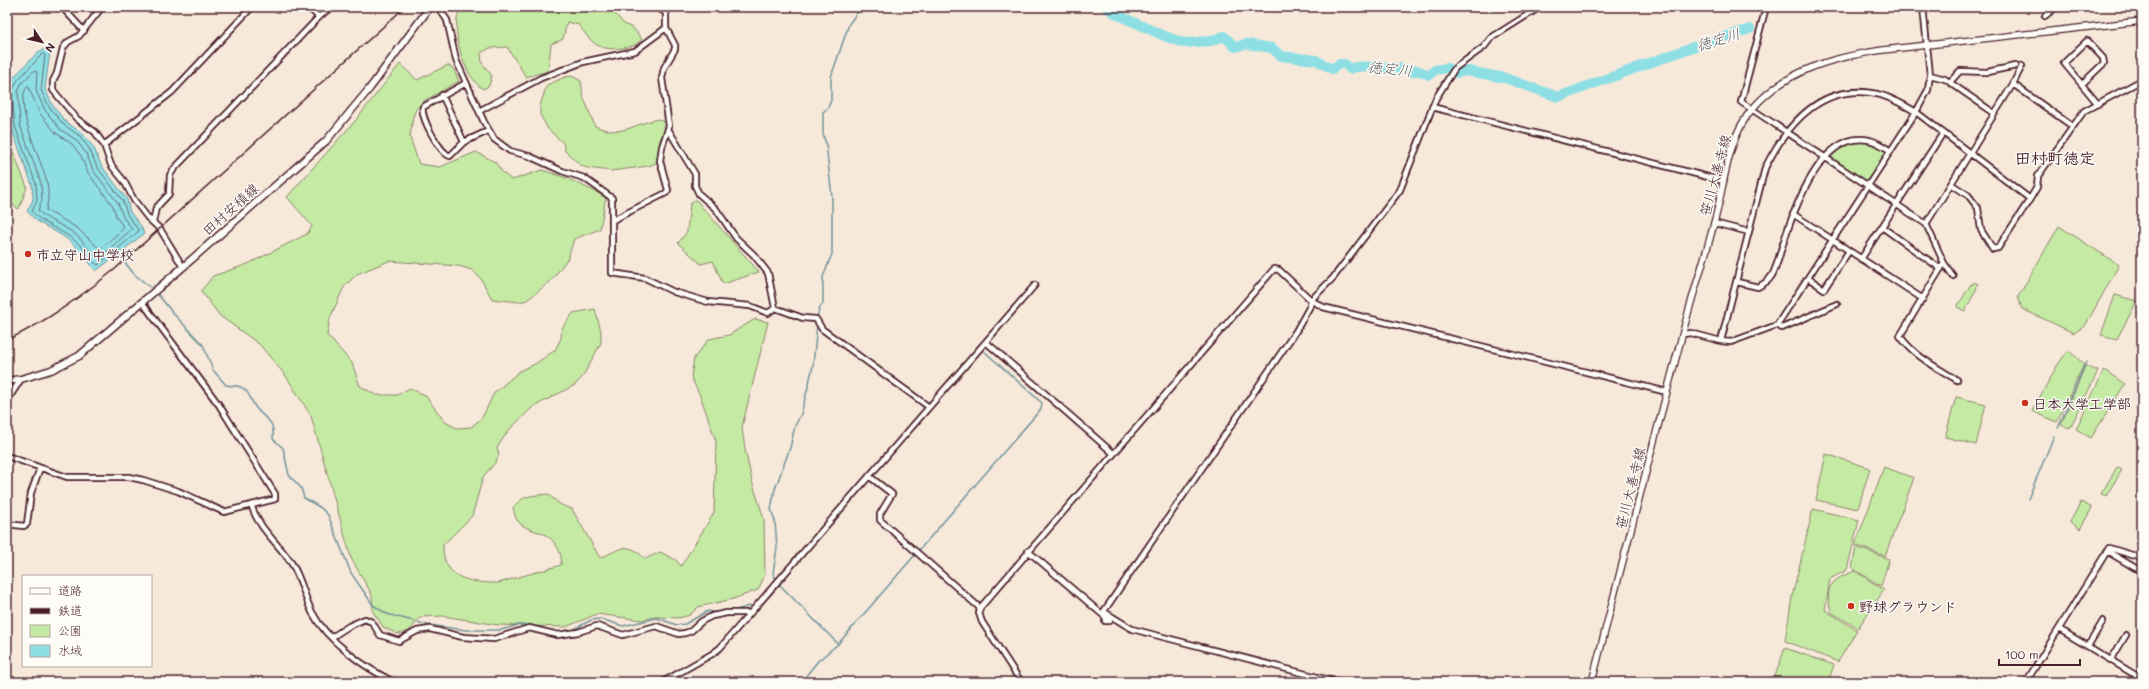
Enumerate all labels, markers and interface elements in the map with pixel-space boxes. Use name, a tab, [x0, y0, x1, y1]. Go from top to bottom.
north arrow	[22, 22, 62, 62]
water label: 徳定川	[1694, 23, 1742, 55]
text: N	[42, 40, 59, 56]
water label: 徳定川	[1367, 56, 1413, 80]
street label: 笹川大善寺線	[1695, 132, 1735, 218]
district label: 田村町徳定	[2015, 147, 2095, 168]
street label: 田村安積線	[198, 179, 262, 239]
place label: 市立守山中学校	[36, 245, 134, 264]
marker: 市立守山中学校	[23, 249, 33, 259]
place label: 日本大学工学部	[2033, 394, 2131, 413]
marker: 日本大学工学部	[2020, 398, 2030, 408]
street label: 笹川大善寺線	[1611, 445, 1649, 531]
legend	[22, 575, 152, 667]
text: 道路	[58, 582, 82, 598]
place label: 野球グラウンド	[1859, 597, 1957, 616]
marker: 野球グラウンド	[1846, 601, 1856, 611]
text: 鉄道	[58, 602, 82, 618]
text: 公園	[58, 622, 82, 638]
scale bar	[1999, 641, 2080, 667]
text: 水域	[58, 642, 82, 658]
text: 100 m	[2005, 646, 2039, 662]

